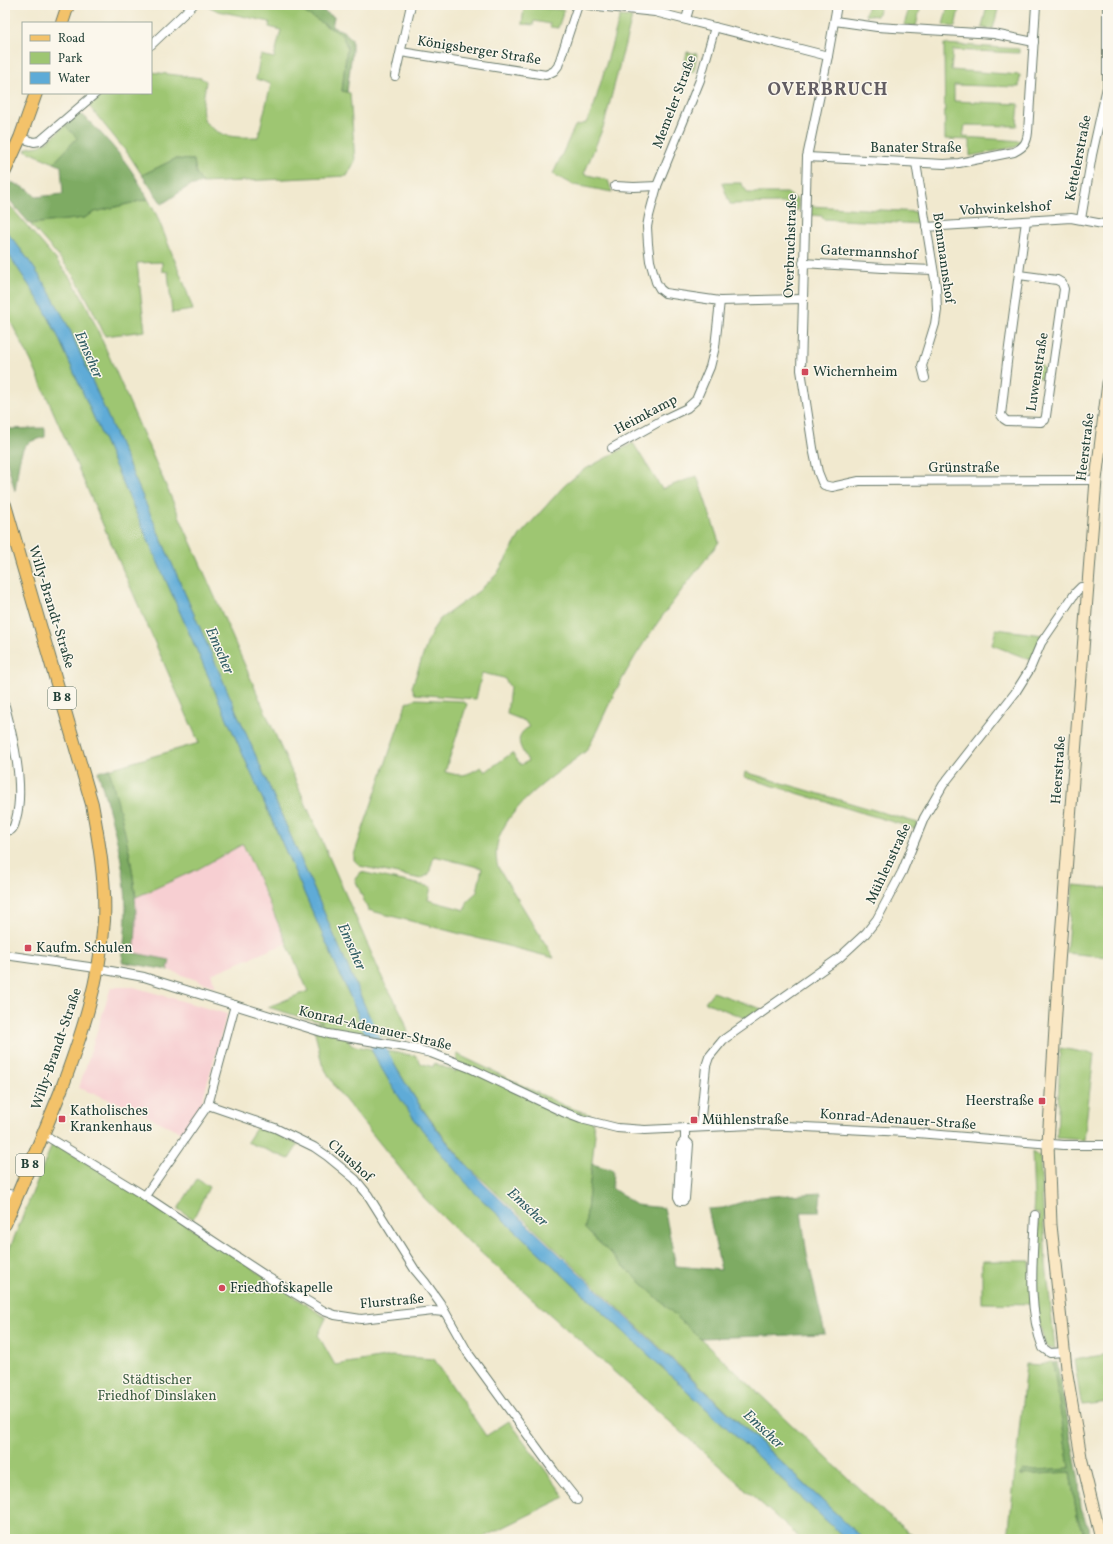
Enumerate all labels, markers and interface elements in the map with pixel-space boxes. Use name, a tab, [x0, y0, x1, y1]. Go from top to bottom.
legend	[22, 22, 152, 94]
text: Road	[58, 31, 85, 47]
street label: Königsberger Straße	[416, 32, 543, 70]
text: Park	[58, 51, 83, 67]
street label: Memeler Straße	[648, 52, 702, 151]
text: Water	[58, 71, 90, 87]
district label: OVERBRUCH	[767, 78, 889, 103]
street label: Kettelerstraße	[1061, 113, 1097, 203]
street label: Banater Straße	[870, 139, 962, 158]
street label: Overbruchstraße	[780, 193, 802, 299]
street label: Vohwinkelshof	[959, 197, 1052, 221]
street label: Bommannshof	[927, 212, 959, 306]
street label: Gatermannshof	[820, 241, 919, 265]
water label: Emscher	[68, 328, 108, 382]
street label: Luwenstraße	[1022, 331, 1054, 413]
place label: Wichernheim	[813, 363, 898, 382]
marker: Wichernheim	[800, 367, 810, 377]
street label: Heimkamp	[611, 390, 681, 440]
street label: Heerstraße	[1072, 412, 1100, 482]
street label: Grünstraße	[928, 459, 1000, 478]
street label: Willy-Brandt-Straße	[23, 543, 79, 671]
water label: Emscher	[199, 624, 239, 678]
road number: B 8	[48, 687, 76, 709]
street label: Heerstraße	[1047, 735, 1071, 805]
street label: Mühlenstraße	[862, 820, 916, 907]
water label: Emscher	[331, 920, 371, 974]
place label: Kaufm. Schulen	[36, 939, 133, 958]
marker: Kaufm. Schulen	[23, 943, 33, 953]
street label: Willy-Brandt-Straße	[27, 985, 87, 1112]
street label: Konrad-Adenauer-Straße	[297, 1002, 454, 1056]
place label: Heerstraße	[966, 1092, 1034, 1111]
marker: Heerstraße	[1037, 1096, 1047, 1106]
place label: Katholisches Krankenhaus	[70, 1102, 152, 1137]
street label: Konrad-Adenauer-Straße	[819, 1105, 977, 1135]
place label: Mühlenstraße	[702, 1111, 789, 1130]
marker: Katholisches Krankenhaus	[57, 1114, 67, 1124]
marker: Mühlenstraße	[689, 1115, 699, 1125]
street label: Claushof	[323, 1136, 378, 1187]
road number: B 8	[16, 1154, 44, 1176]
water label: Emscher	[502, 1183, 553, 1233]
place label: Friedhofskapelle	[230, 1279, 333, 1298]
marker: Friedhofskapelle	[217, 1283, 227, 1293]
street label: Flurstraße	[359, 1290, 425, 1314]
park label: Städtischer Friedhof Dinslaken	[97, 1371, 217, 1406]
water label: Emscher	[738, 1405, 789, 1455]

